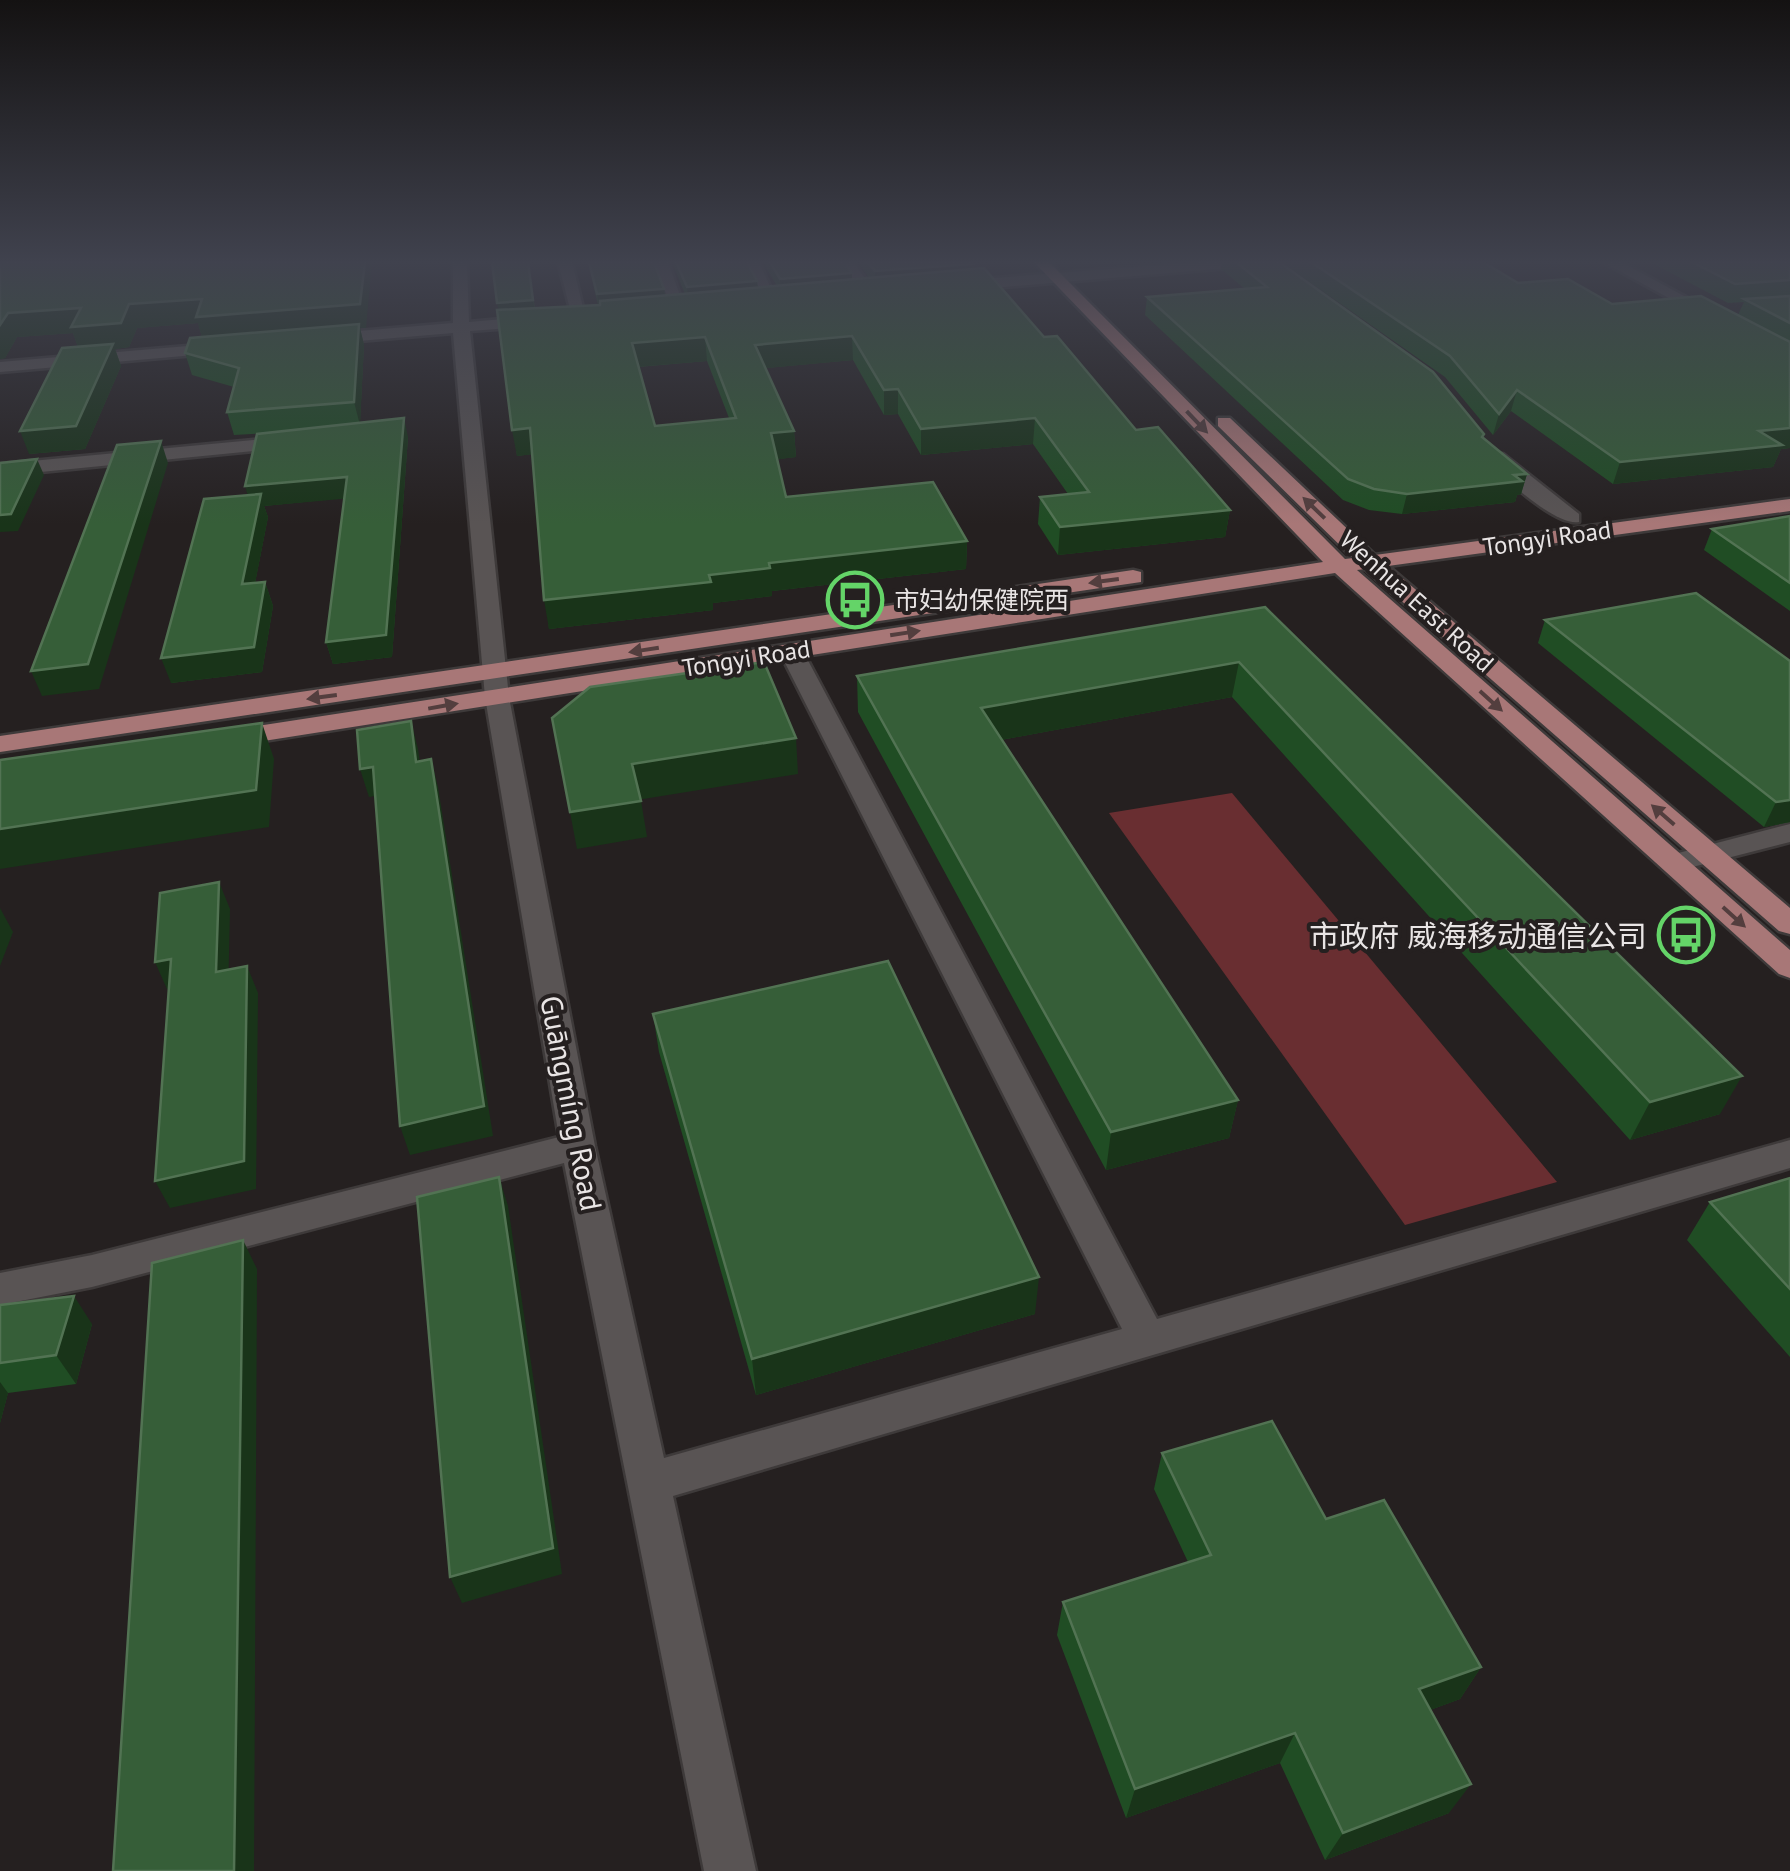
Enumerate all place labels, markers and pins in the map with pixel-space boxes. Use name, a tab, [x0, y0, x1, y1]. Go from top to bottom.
bus stop icon: 市妇幼保健院西	[825, 570, 885, 630]
place label: 市妇幼保健院西	[894, 584, 1069, 616]
bus stop icon: 市政府 威海移动通信公司	[1656, 905, 1716, 965]
place label: 市政府 威海移动通信公司	[1309, 916, 1647, 955]

